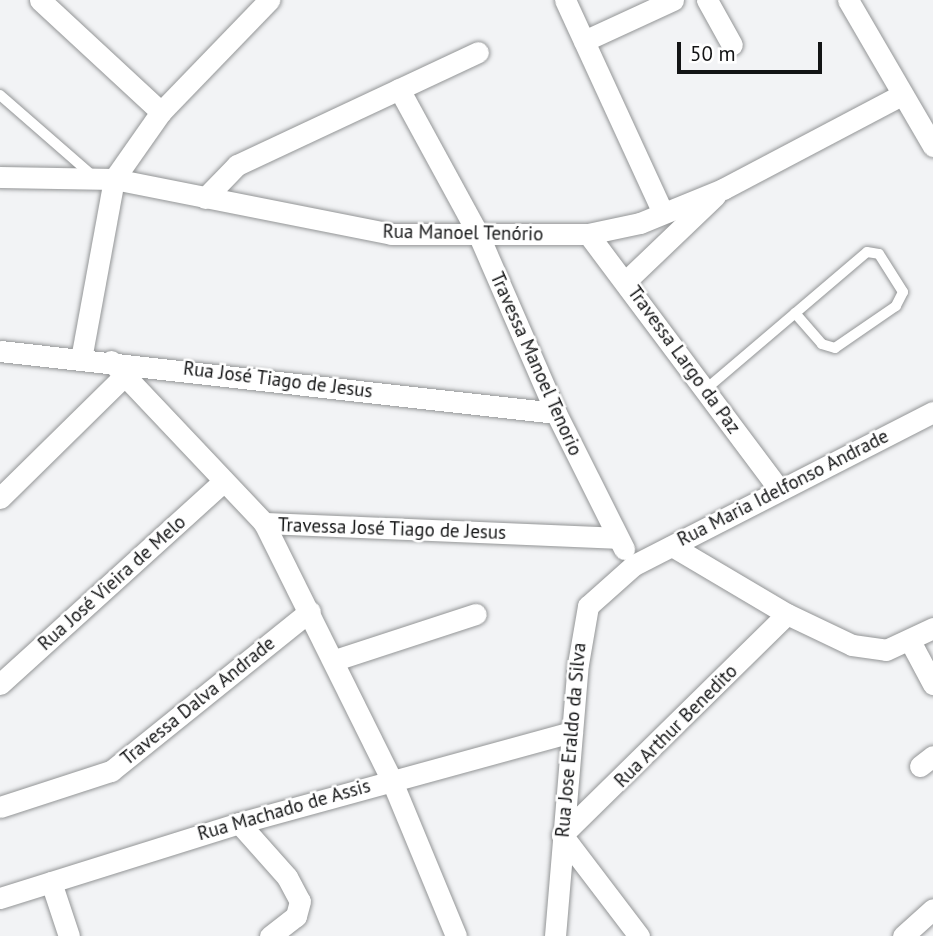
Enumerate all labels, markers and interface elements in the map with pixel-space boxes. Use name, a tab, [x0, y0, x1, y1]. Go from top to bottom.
scale bar	[681, 28, 826, 72]
text: 50 m	[690, 40, 736, 67]
street label: Rua Manoel Tenório	[382, 220, 544, 246]
street label: Travessa Manoel Tenorio	[485, 269, 587, 459]
street label: Travessa Largo da Paz	[623, 282, 745, 438]
street label: Rua José Tiago de Jesus	[182, 357, 374, 403]
street label: Rua Maria Idelfonso Andrade	[673, 425, 893, 551]
street label: Rua José Vieira de Melo	[33, 511, 191, 655]
street label: Travessa José Tiago de Jesus	[277, 514, 507, 544]
street label: Travessa Dalva Andrade	[116, 632, 280, 770]
street label: Rua Jose Eraldo da Silva	[551, 642, 591, 838]
street label: Rua Arthur Benedito	[610, 660, 742, 792]
street label: Rua Machado de Assis	[195, 774, 373, 846]

